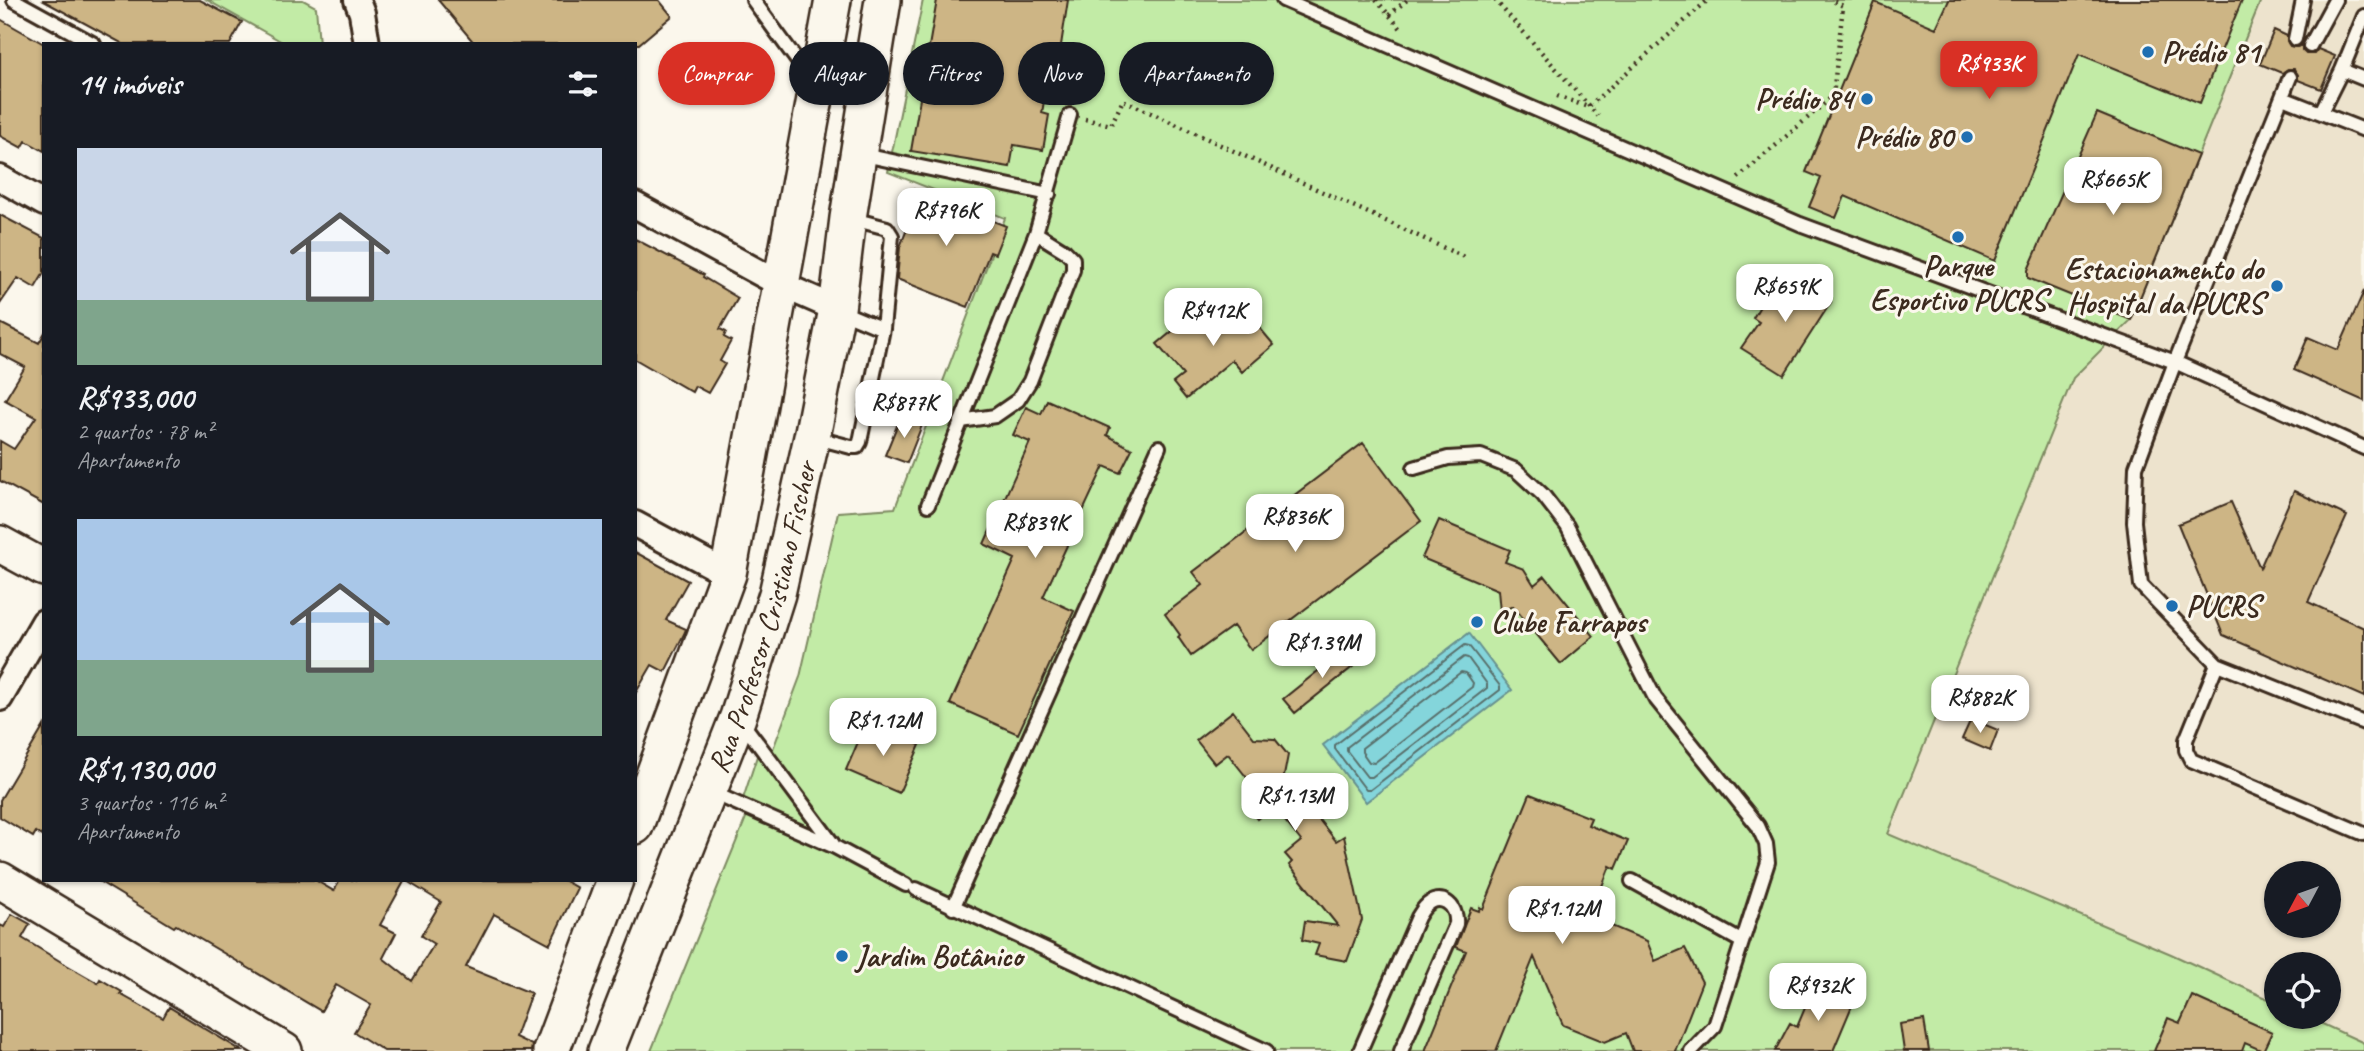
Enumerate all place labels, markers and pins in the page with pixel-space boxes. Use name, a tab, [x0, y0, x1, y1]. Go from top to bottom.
place label: Prédio 81	[2162, 33, 2263, 71]
pin: R$933K	[1932, 42, 2046, 101]
marker: Prédio 81	[2140, 44, 2156, 60]
place label: Prédio 84	[1755, 80, 1856, 118]
marker: Prédio 84	[1859, 91, 1875, 107]
place label: Prédio 80	[1855, 118, 1956, 156]
marker: Prédio 80	[1959, 129, 1975, 145]
pin: R$665K	[2056, 158, 2170, 217]
pin: R$796K	[889, 188, 1003, 248]
marker: Parque Esportivo PUCRS	[1950, 229, 1966, 245]
place label: Parque Esportivo PUCRS	[1870, 247, 2053, 319]
place label: Estacionamento do Hospital da PUCRS	[2065, 250, 2270, 322]
pin: R$659K	[1728, 264, 1842, 324]
marker: Estacionamento do Hospital da PUCRS	[2269, 278, 2285, 294]
pin: R$412K	[1156, 288, 1270, 348]
pin: R$877K	[847, 380, 961, 440]
pin: R$836K	[1238, 494, 1352, 554]
pin: R$839K	[978, 500, 1092, 560]
place label: PUCRS	[2186, 587, 2266, 625]
marker: PUCRS	[2164, 598, 2180, 614]
place label: Clube Farrapos	[1491, 603, 1649, 641]
marker: Clube Farrapos	[1469, 614, 1485, 630]
pin: R$1.39M	[1257, 620, 1387, 680]
pin: R$882K	[1923, 676, 2037, 735]
pin: R$1.12M	[818, 698, 948, 758]
pin: R$1.13M	[1230, 774, 1360, 833]
pin: R$1.12M	[1497, 886, 1627, 946]
place label: Jardim Botânico	[854, 937, 1026, 975]
marker: Jardim Botânico	[834, 948, 850, 964]
pin: R$932K	[1761, 964, 1875, 1023]

